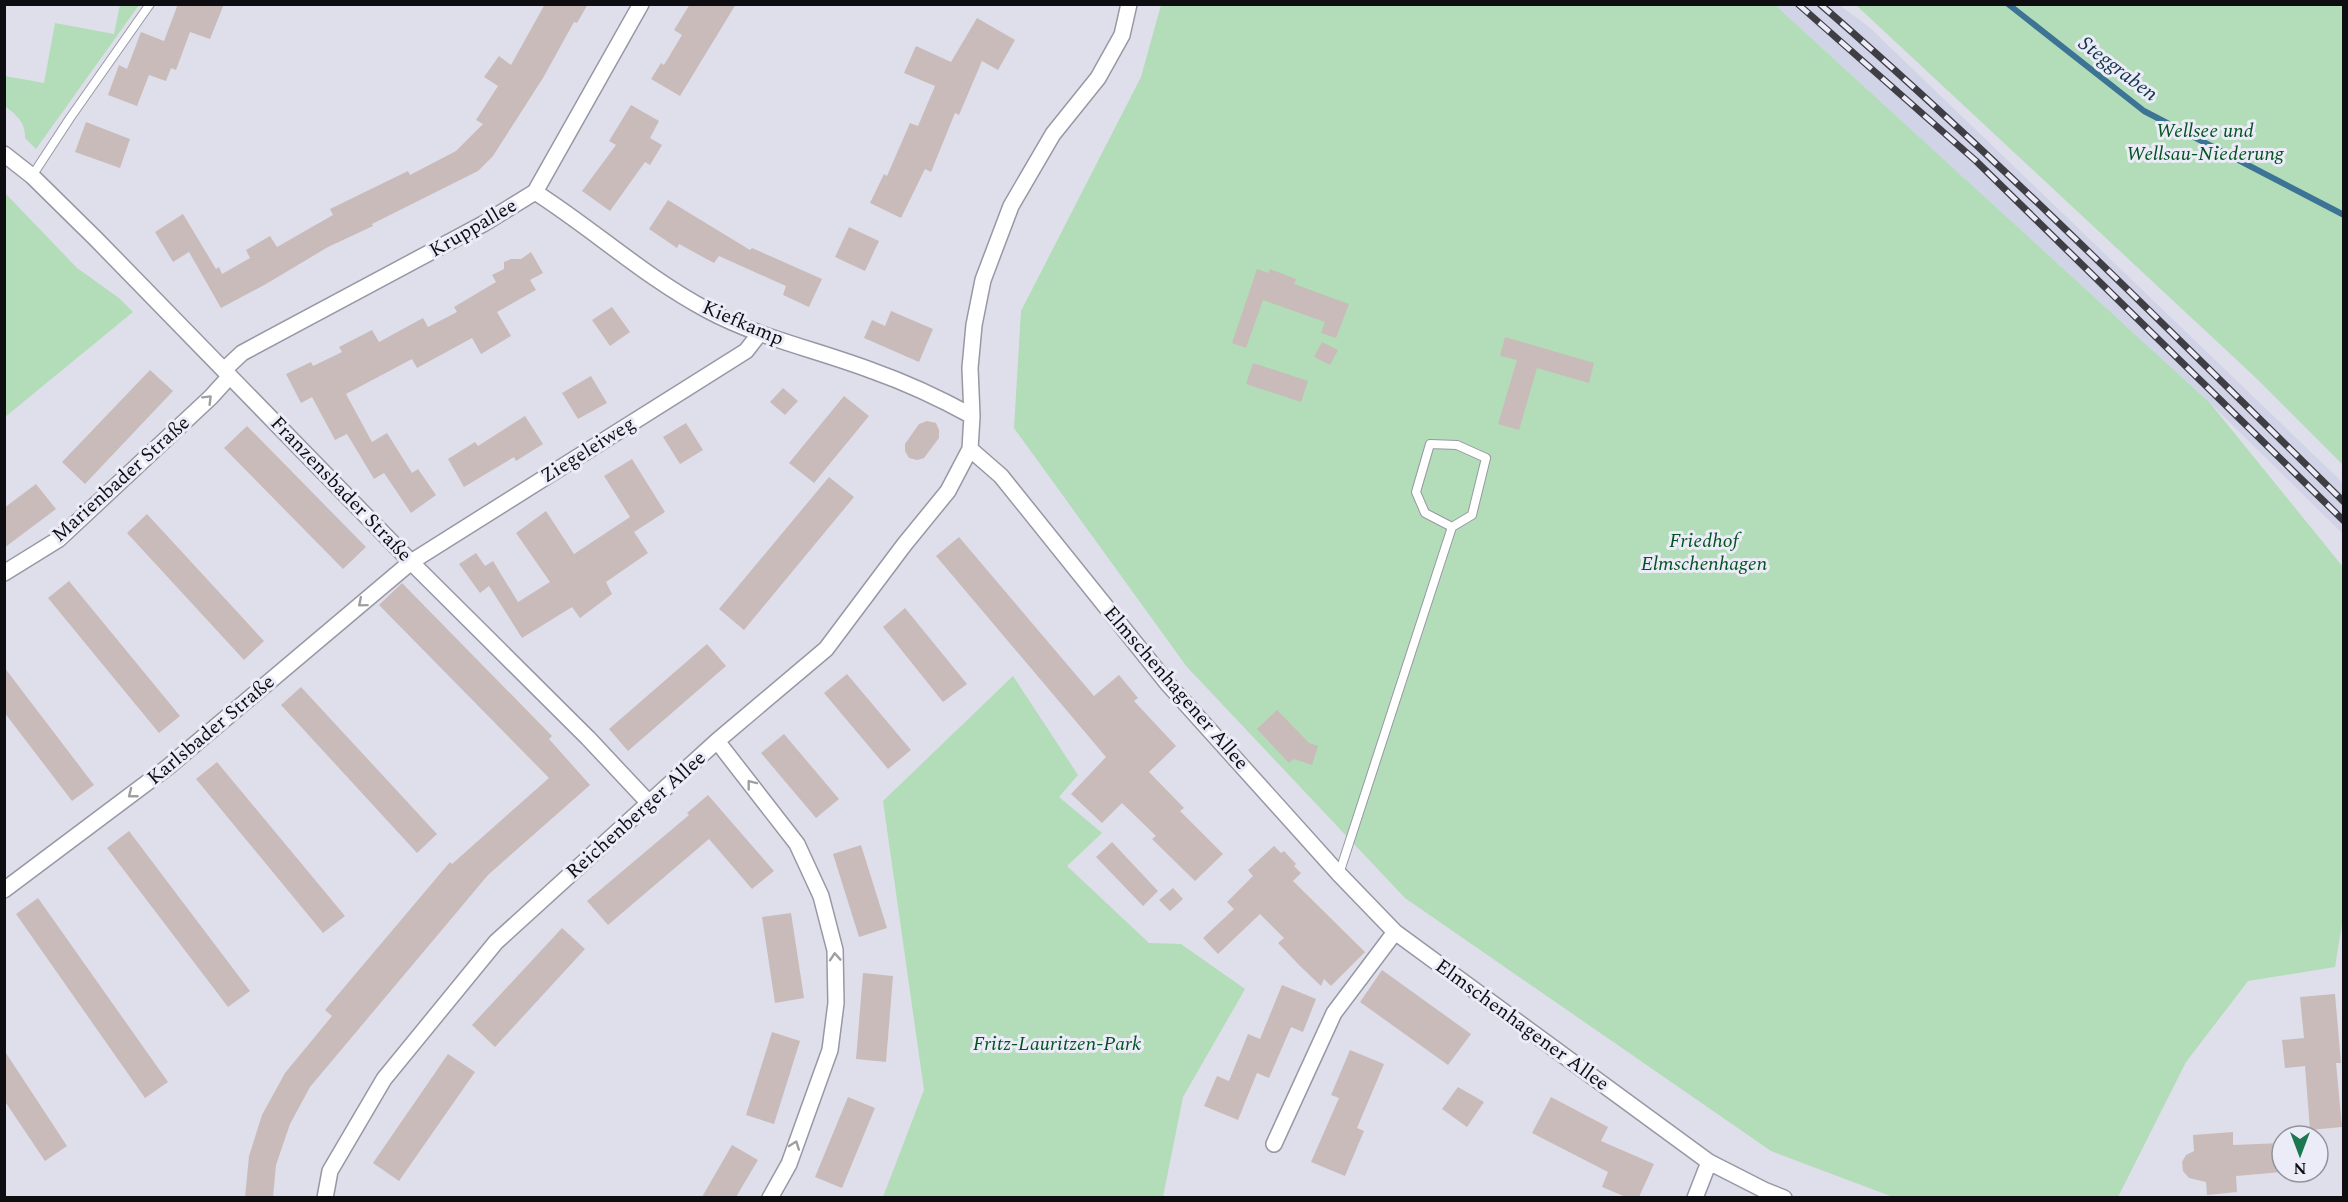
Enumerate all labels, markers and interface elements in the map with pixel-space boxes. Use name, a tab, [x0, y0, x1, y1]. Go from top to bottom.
water label: Steggraben	[2071, 28, 2165, 110]
park label: Wellsee und Wellsau-Niederung	[2126, 116, 2285, 169]
street label: Kruppallee	[423, 191, 523, 265]
street label: Kiefkamp	[697, 292, 789, 354]
one-way arrow	[201, 396, 212, 407]
street label: Marienbader Straße	[45, 409, 197, 549]
street label: Franzensbader Straße	[263, 409, 419, 569]
street label: Ziegeleiweg	[535, 409, 641, 491]
park label: Friedhof Elmschenhagen	[1641, 526, 1768, 579]
one-way arrow	[358, 596, 369, 607]
street label: Elmschenhagener Allee	[1096, 599, 1256, 777]
street label: Karlsbader Straße	[141, 668, 281, 792]
street label: Reichenberger Allee	[559, 744, 713, 886]
one-way arrow	[747, 780, 758, 791]
one-way arrow	[127, 787, 138, 798]
street label: Elmschenhagener Allee	[1429, 951, 1615, 1099]
one-way arrow	[828, 952, 841, 961]
park label: Fritz-Lauritzen-Park	[973, 1029, 1142, 1059]
north arrow	[2270, 1124, 2330, 1184]
one-way arrow	[788, 1140, 801, 1151]
text: N	[2293, 1156, 2307, 1180]

